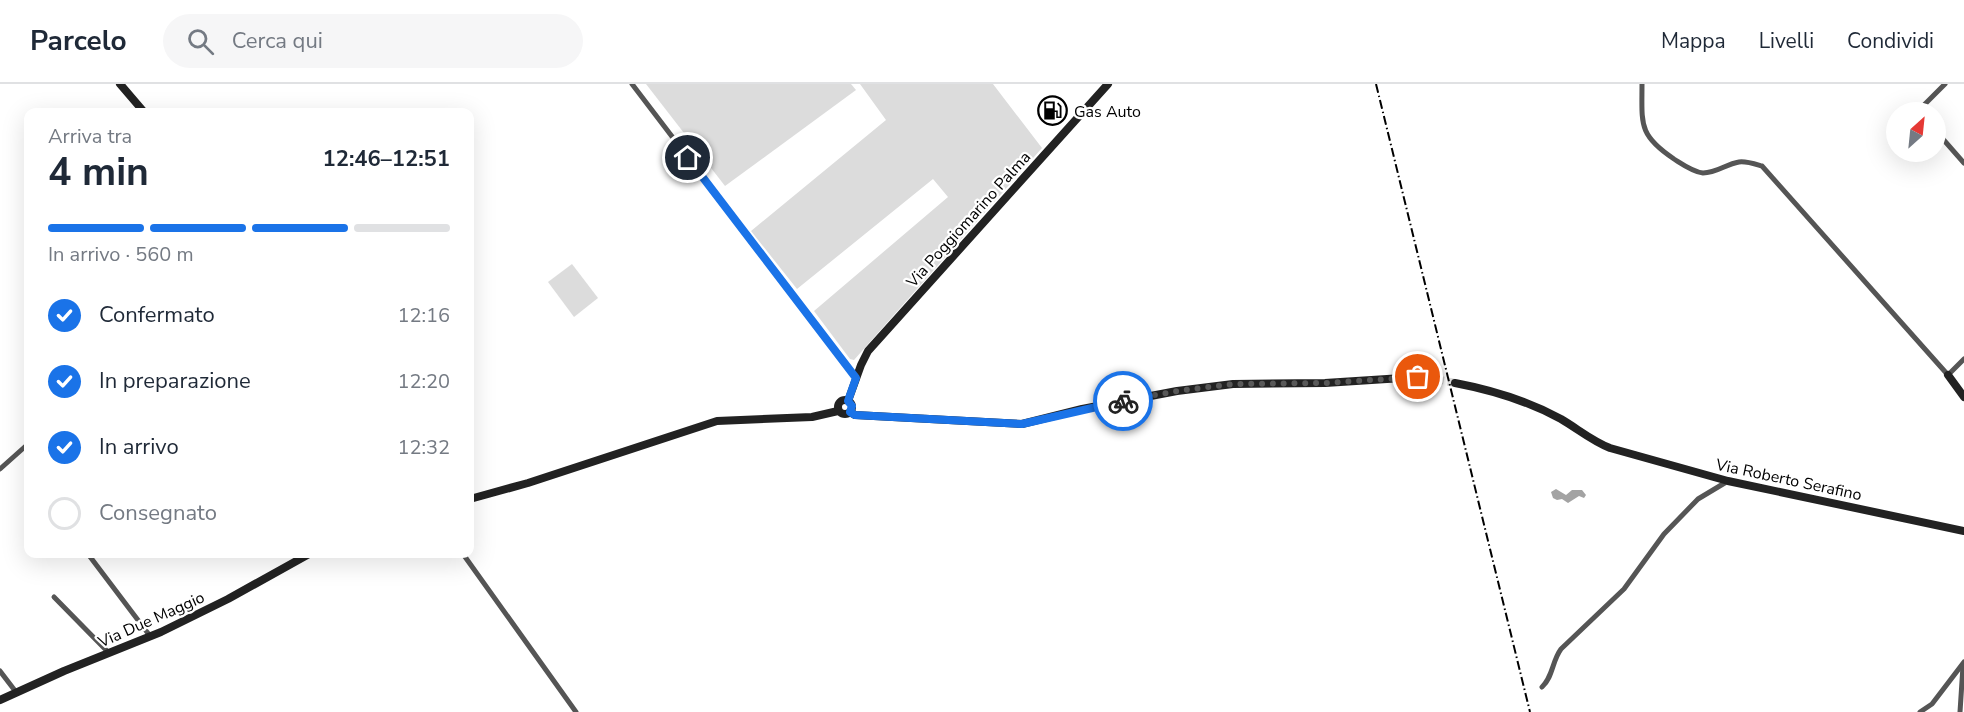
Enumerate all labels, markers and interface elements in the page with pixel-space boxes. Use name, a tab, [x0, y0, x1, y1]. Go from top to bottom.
search box	[163, 14, 583, 68]
text: Parcelo	[30, 22, 127, 60]
icon: search	[184, 25, 217, 58]
text: Cerca qui	[232, 26, 323, 56]
text: Mappa	[1661, 27, 1726, 55]
text: Livelli	[1759, 27, 1814, 55]
text: Condividi	[1847, 27, 1934, 55]
fuel station icon: Gas Auto	[1037, 95, 1069, 127]
place label: Gas Auto	[1074, 101, 1141, 123]
north arrow	[1886, 102, 1946, 162]
map controls	[1886, 102, 1946, 162]
text: Arriva tra	[48, 123, 132, 150]
pin	[662, 132, 713, 183]
icon: home	[671, 141, 704, 174]
text: 12:46–12:51	[322, 144, 450, 174]
text: 4 min	[48, 146, 149, 199]
street label: Via Poggiomarino Palma	[901, 147, 1036, 293]
text: In arrivo · 560 m	[48, 241, 194, 268]
icon: check	[48, 299, 81, 332]
text: Confermato	[99, 300, 215, 330]
text: 12:16	[397, 302, 450, 329]
pin	[1392, 351, 1443, 402]
icon: bag	[1401, 360, 1434, 393]
icon: check	[48, 365, 81, 398]
text: In preparazione	[99, 366, 251, 396]
text: 12:20	[397, 368, 450, 395]
courier	[1093, 371, 1153, 431]
icon: bike	[1107, 385, 1140, 418]
icon: check	[48, 431, 81, 464]
text: In arrivo	[99, 432, 179, 462]
text: 12:32	[397, 434, 450, 461]
street label: Via Roberto Serafino	[1713, 454, 1864, 506]
text: Consegnato	[99, 498, 217, 528]
street label: Via Due Maggio	[94, 587, 208, 654]

